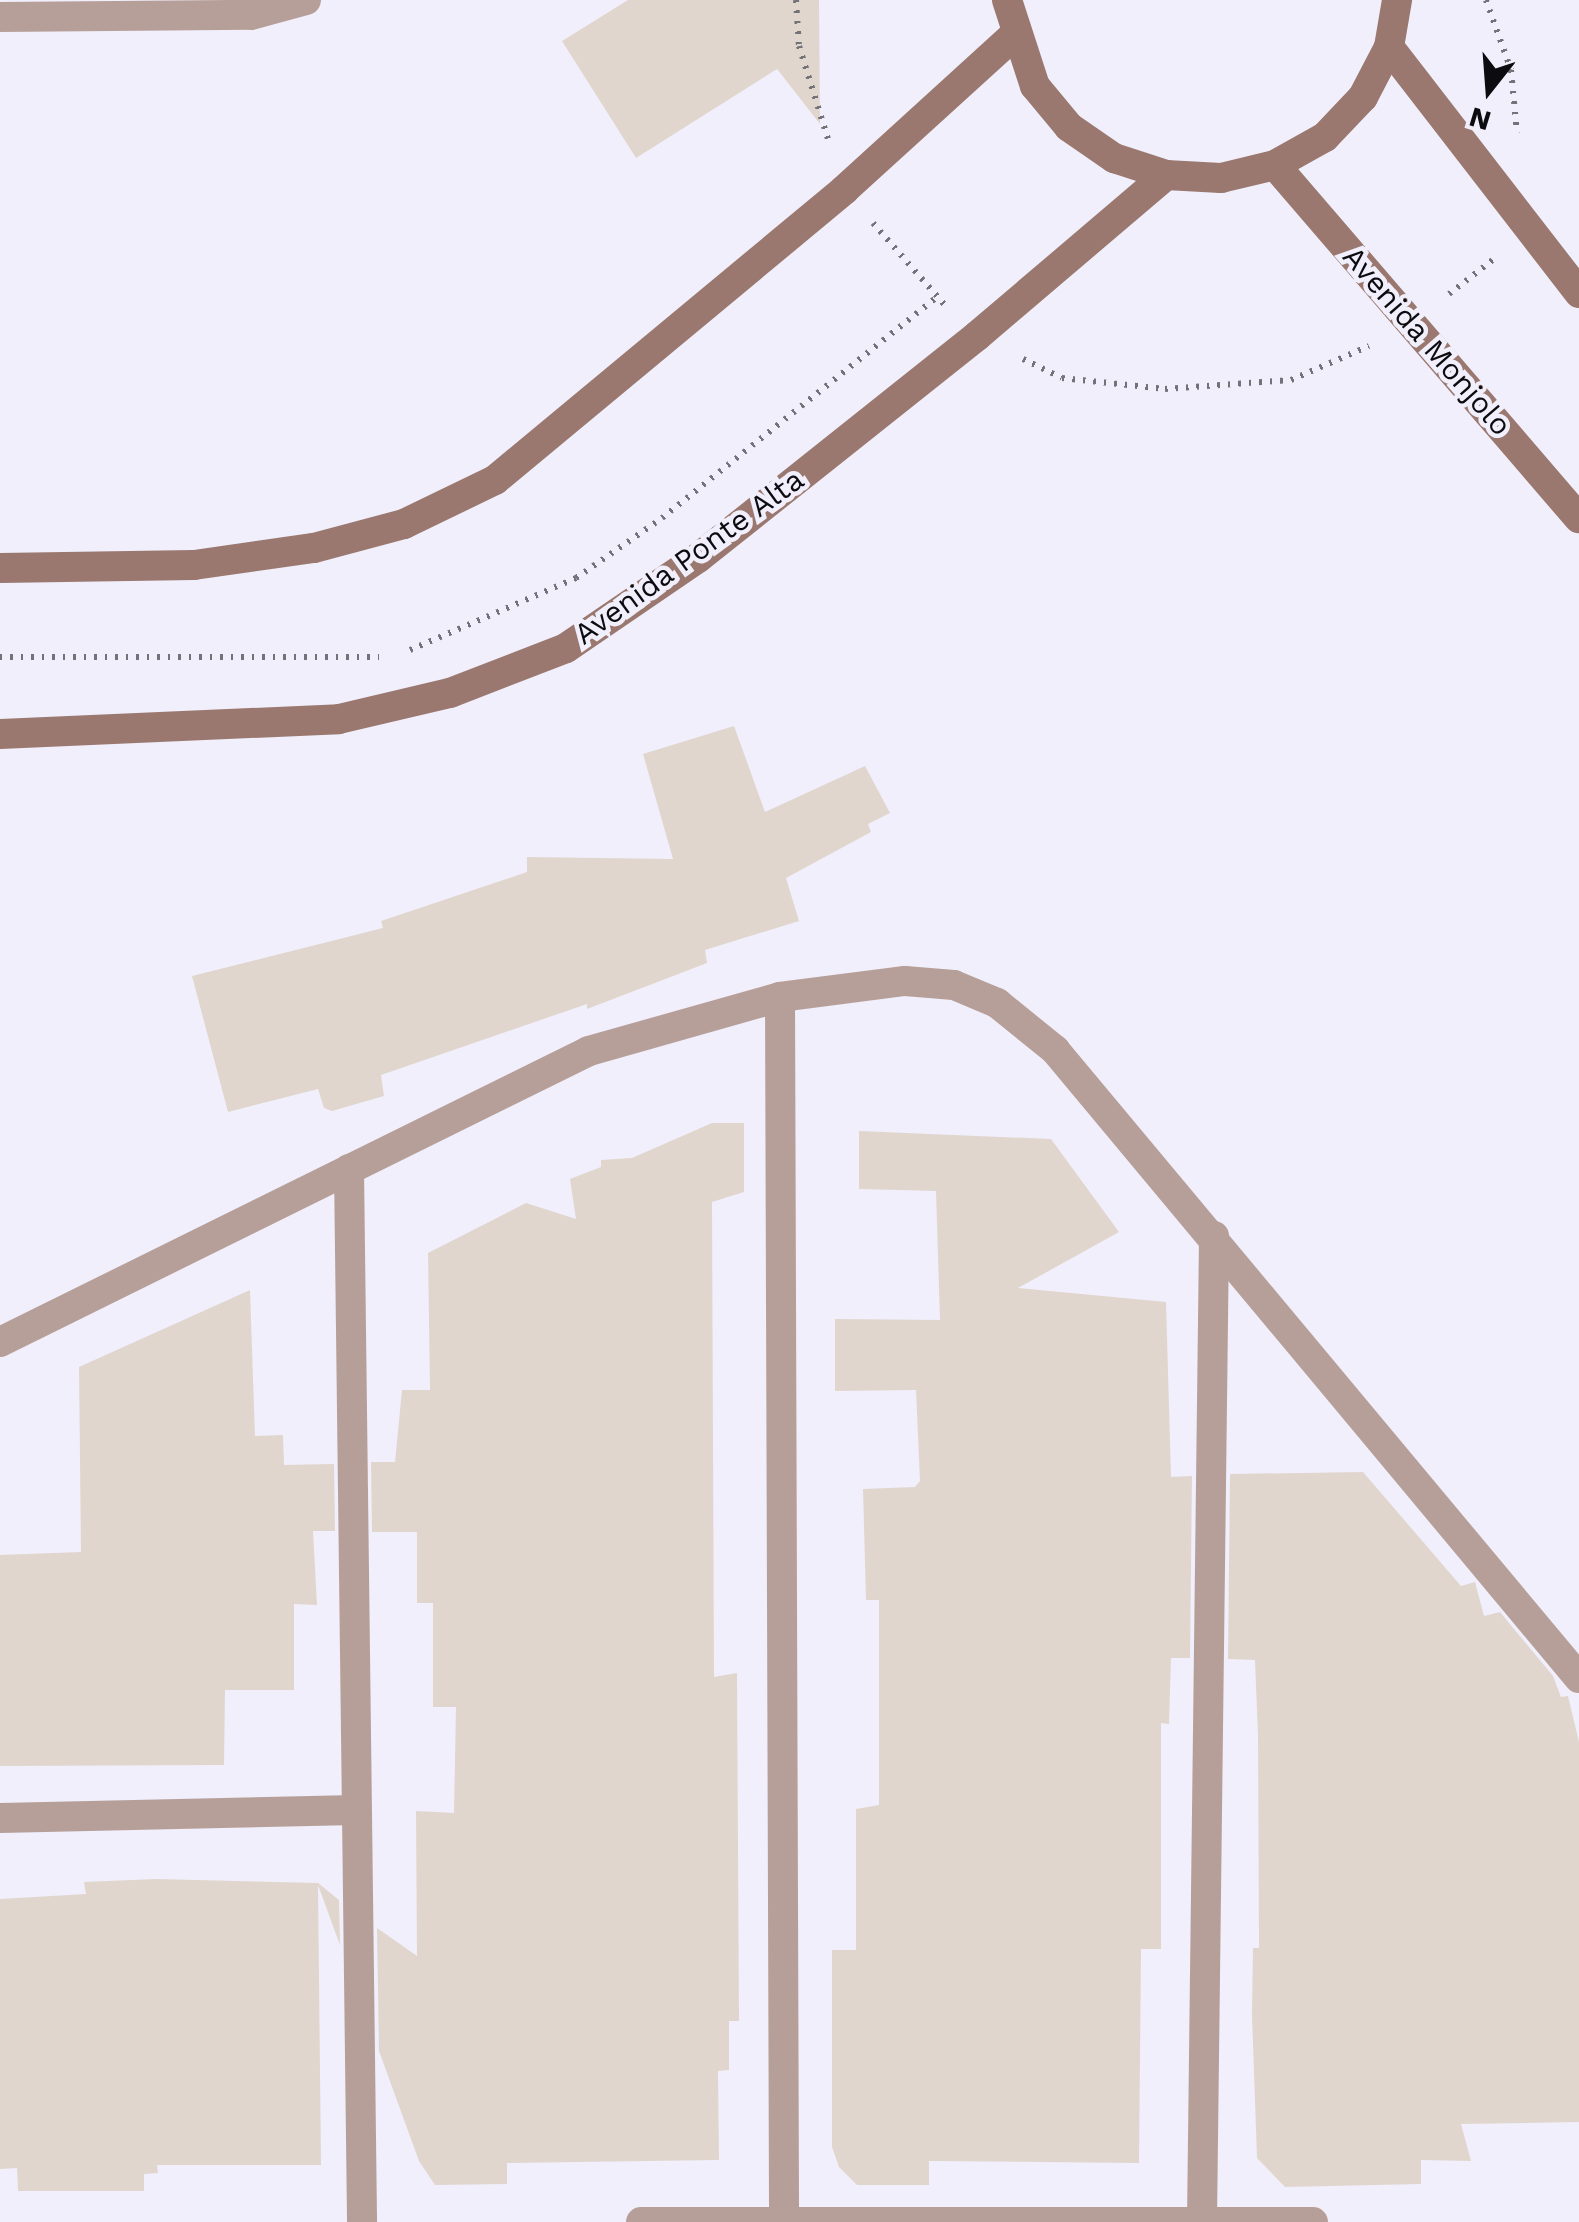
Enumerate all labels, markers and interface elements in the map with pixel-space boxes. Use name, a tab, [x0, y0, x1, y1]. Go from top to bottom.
north arrow	[1439, 40, 1539, 140]
text: N	[1465, 100, 1495, 138]
street label: Avenida Monjolo	[1335, 239, 1519, 443]
street label: Avenida Ponte Alta	[566, 461, 812, 653]

